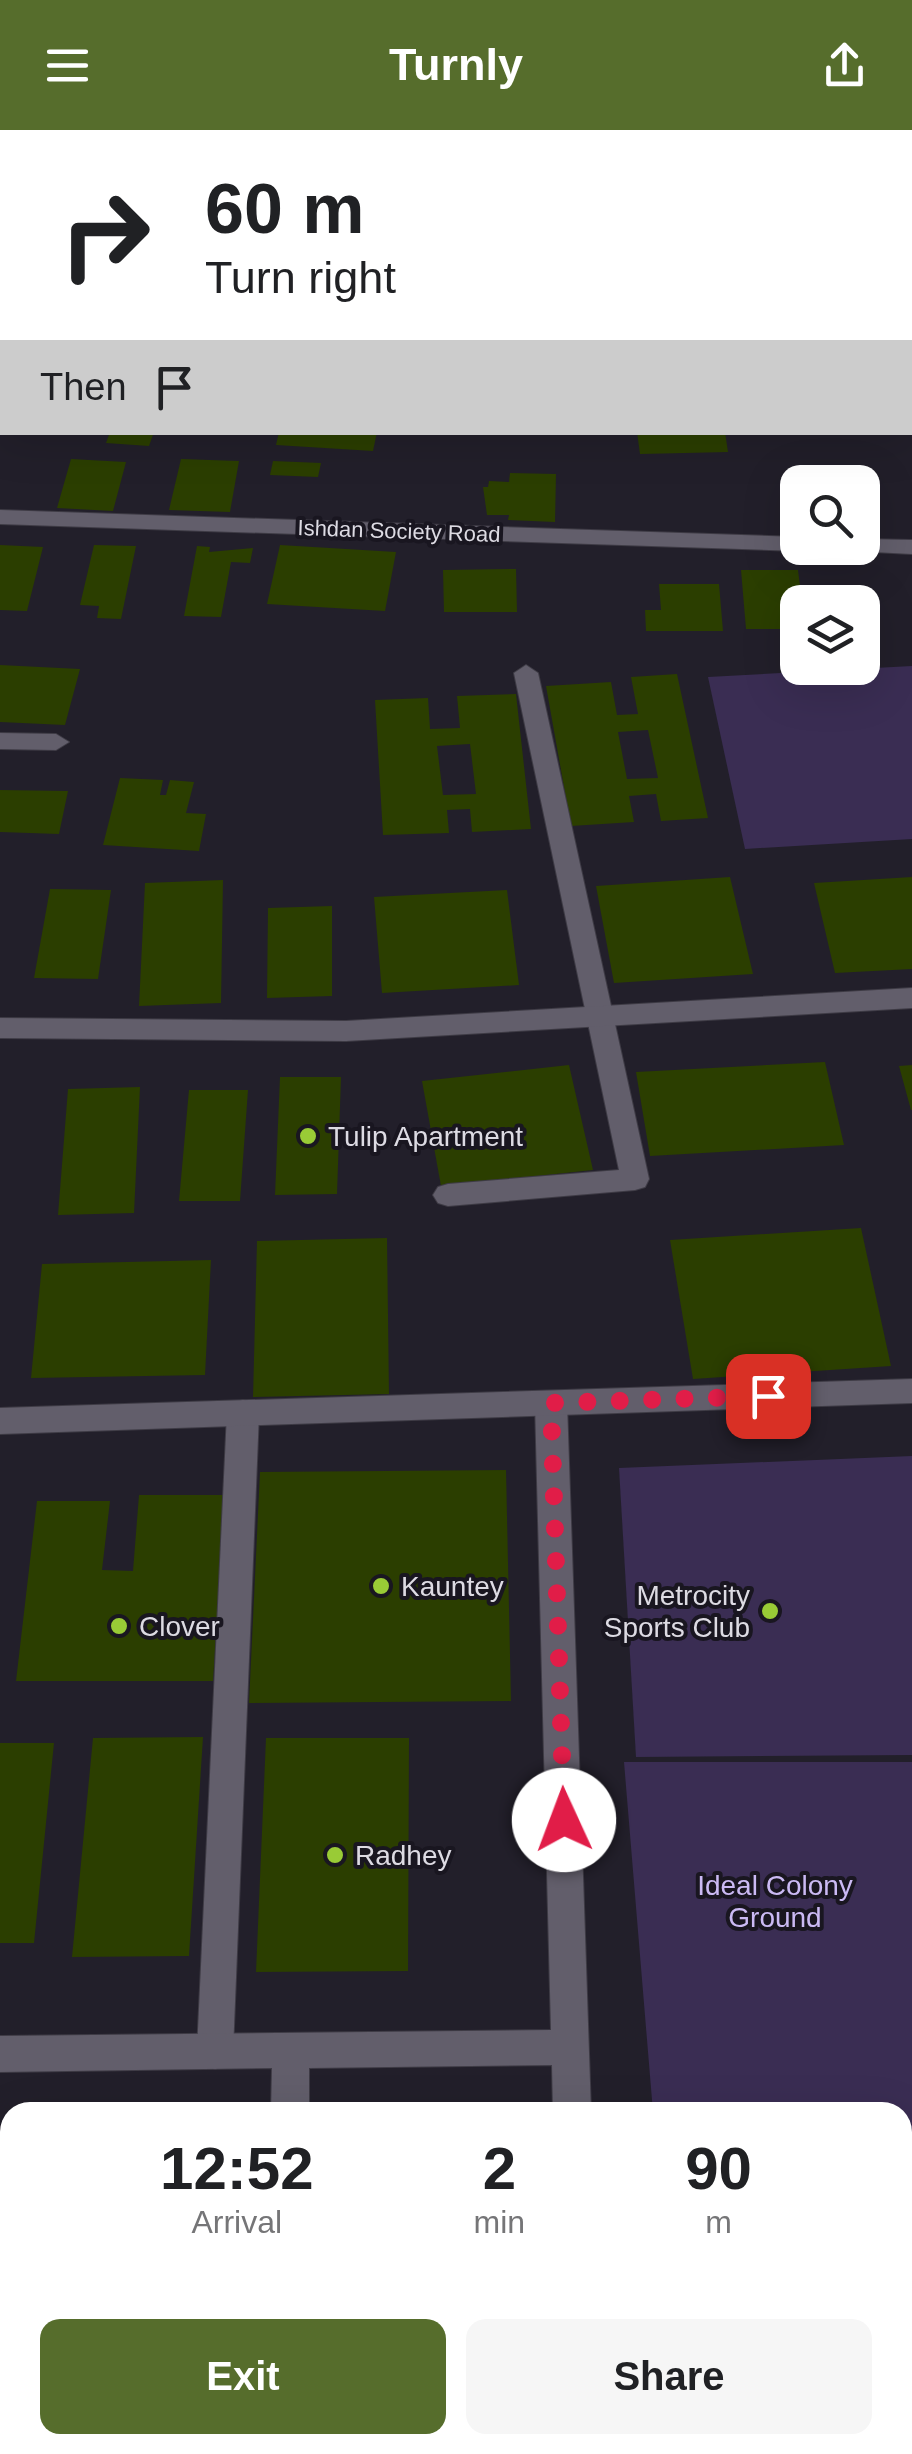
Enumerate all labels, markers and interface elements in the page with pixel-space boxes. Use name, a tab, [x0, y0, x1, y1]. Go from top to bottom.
icon: menu	[40, 38, 95, 93]
icon: share	[817, 38, 872, 93]
text: Turnly	[389, 39, 523, 90]
icon: right	[40, 170, 170, 300]
text: 60 m	[205, 170, 365, 248]
text: Turn right	[205, 252, 396, 303]
icon: arrive	[147, 360, 202, 415]
text: Then	[40, 366, 127, 408]
map controls	[780, 465, 880, 685]
button: search	[780, 465, 880, 565]
street label: Ishdan Society Road	[297, 515, 501, 547]
button: layers	[780, 585, 880, 685]
place label: Tulip Apartment	[328, 1121, 523, 1152]
marker: Tulip Apartment	[297, 1125, 319, 1147]
pin	[726, 1354, 811, 1439]
icon: arrive	[741, 1369, 796, 1424]
place label: Kauntey	[401, 1571, 504, 1602]
marker: Kauntey	[370, 1575, 392, 1597]
place label: Metrocity Sports Club	[604, 1580, 750, 1643]
marker: Metrocity Sports Club	[759, 1600, 781, 1622]
place label: Clover	[139, 1611, 220, 1642]
marker: Clover	[108, 1615, 130, 1637]
position arrow	[512, 1768, 616, 1872]
place label: Radhey	[355, 1840, 452, 1871]
marker: Radhey	[324, 1844, 346, 1866]
park label: Ideal Colony Ground	[697, 1870, 853, 1933]
text: 12:52	[160, 2135, 314, 2202]
text: 2	[483, 2135, 516, 2202]
text: 90	[685, 2135, 752, 2202]
text: Arrival	[191, 2204, 282, 2240]
text: min	[474, 2204, 525, 2240]
text: m	[705, 2204, 732, 2240]
button: Exit	[40, 2319, 446, 2434]
button: Share	[466, 2319, 872, 2434]

